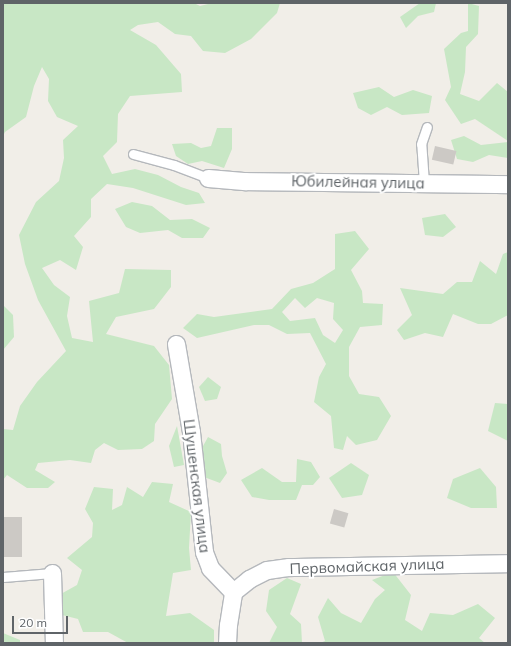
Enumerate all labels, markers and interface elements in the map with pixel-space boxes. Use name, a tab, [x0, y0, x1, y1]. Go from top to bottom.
street label: Юбилейная улица	[291, 172, 425, 192]
street label: Шушенская улица	[180, 418, 214, 554]
street label: Первомайская улица	[289, 554, 445, 578]
scale bar	[14, 608, 70, 634]
text: 20 m	[19, 615, 47, 630]

